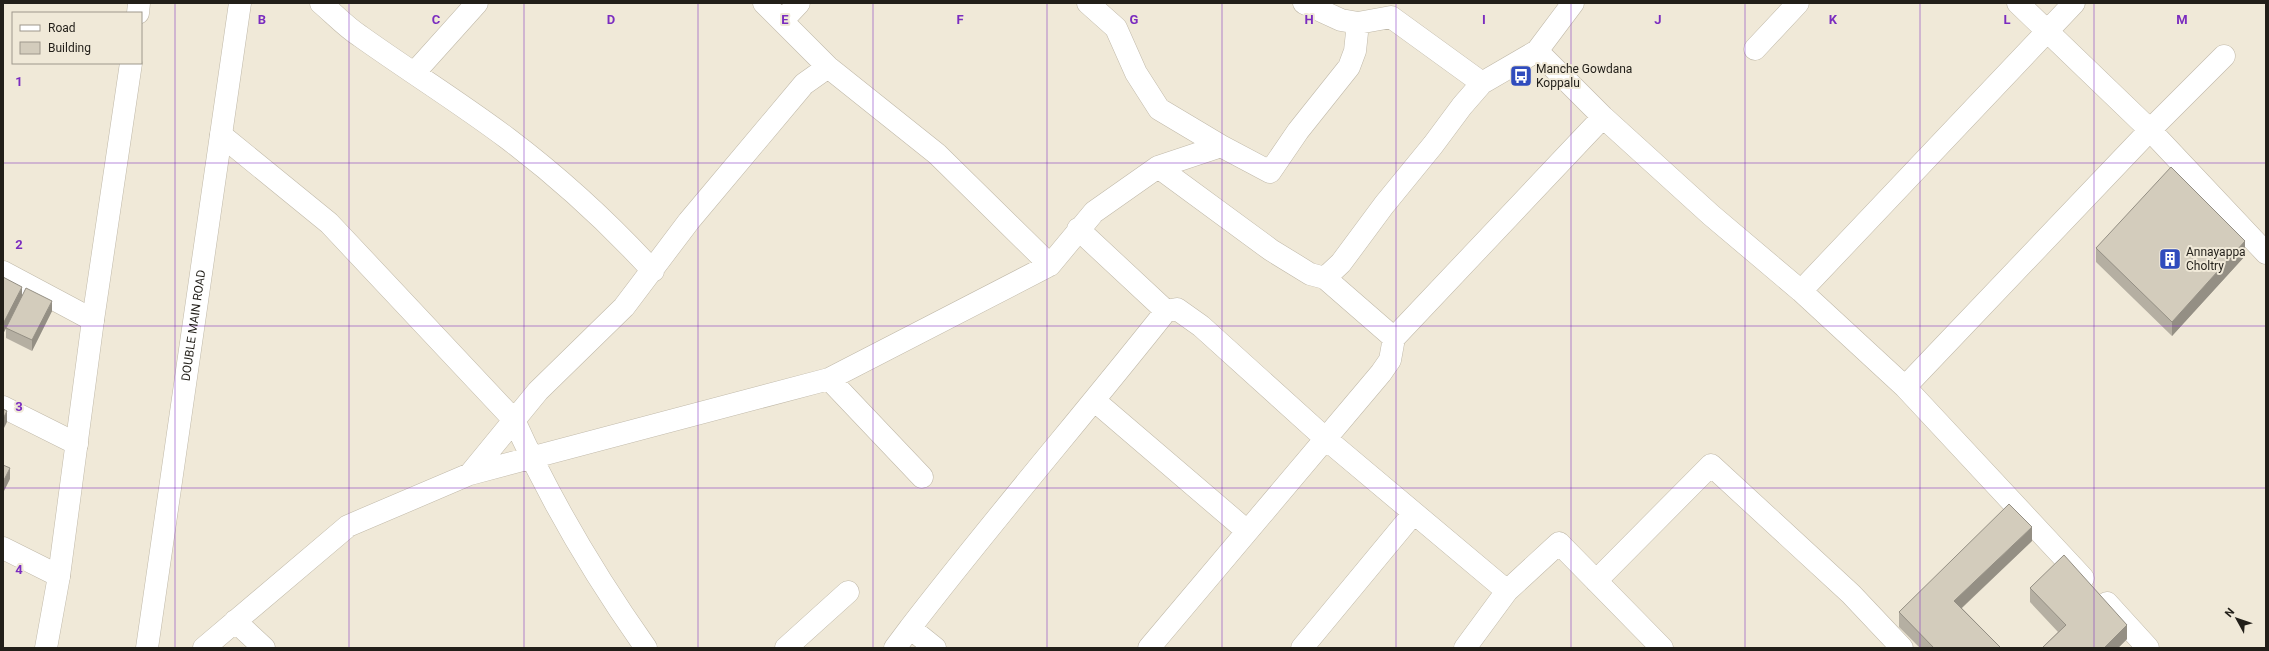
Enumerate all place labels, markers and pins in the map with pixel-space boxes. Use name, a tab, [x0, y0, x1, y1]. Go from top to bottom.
place label: Manche Gowdana Koppalu	[1536, 62, 1632, 90]
bus stop icon: Manche Gowdana Koppalu	[1508, 63, 1534, 89]
place label: Annayappa Choltry	[2186, 245, 2246, 273]
building icon: Annayappa Choltry	[2157, 246, 2183, 272]

